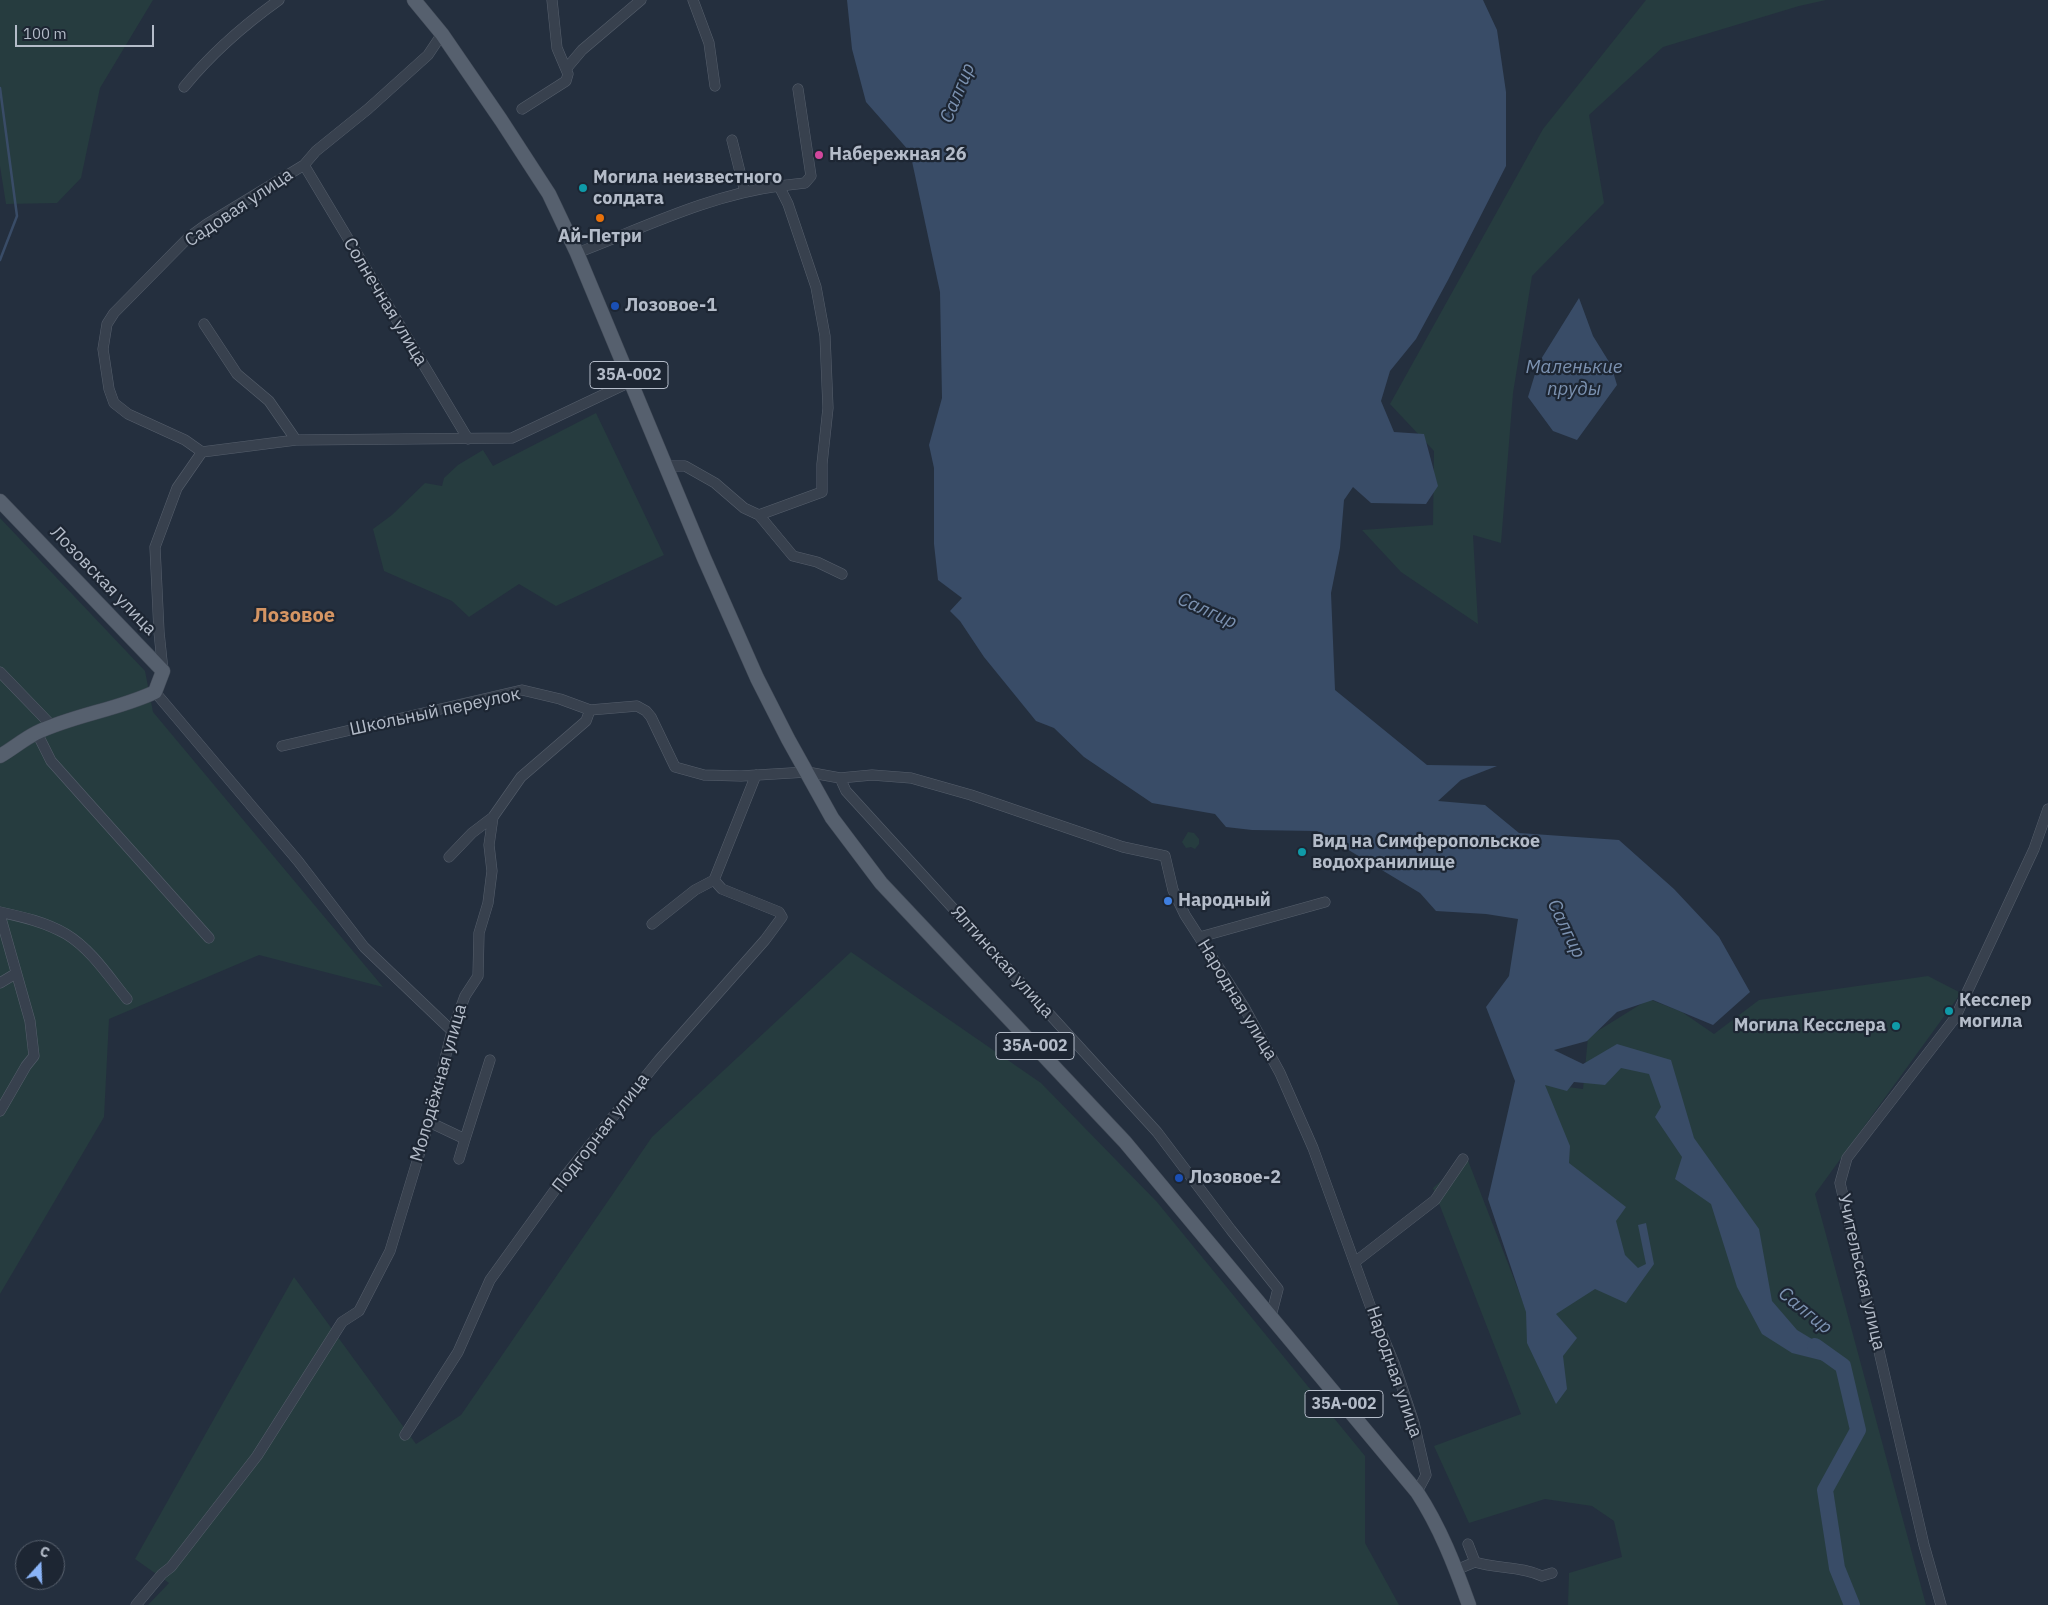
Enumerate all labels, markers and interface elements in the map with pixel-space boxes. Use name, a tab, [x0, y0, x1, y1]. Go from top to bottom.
scale bar	[18, 15, 156, 47]
text: 100 m	[23, 24, 67, 43]
water label: Салгир	[936, 60, 980, 126]
place label: Набережная 26	[829, 144, 967, 166]
marker: Набережная 26	[813, 149, 825, 161]
street label: Садовая улица	[181, 164, 297, 252]
place label: Могила неизвестного солдата	[593, 167, 782, 210]
marker: Могила неизвестного солдата	[577, 182, 589, 194]
marker: Ай-Петри	[594, 212, 606, 224]
place label: Ай-Петри	[558, 226, 642, 248]
street label: Солнечная улица	[338, 234, 432, 370]
place label: Лозовое-1	[625, 295, 717, 317]
marker: Лозовое-1	[609, 300, 621, 312]
water label: Маленькие пруды	[1525, 357, 1623, 401]
road number: 35А-002	[590, 362, 668, 388]
street label: Лозовская улица	[45, 522, 161, 640]
water label: Салгир	[1174, 588, 1240, 634]
district label: Лозовое	[253, 604, 335, 628]
street label: Школьный переулок	[348, 683, 522, 741]
place label: Вид на Симферопольское водохранилище	[1312, 831, 1540, 874]
marker: Вид на Симферопольское водохранилище	[1296, 846, 1308, 858]
place label: Народный	[1178, 890, 1271, 912]
marker: Народный	[1162, 895, 1174, 907]
water label: Салгир	[1542, 896, 1590, 962]
street label: Ялтинская улица	[946, 901, 1058, 1023]
street label: Народная улица	[1192, 936, 1282, 1064]
place label: Кесслер могила	[1959, 990, 2032, 1032]
street label: Молодёжная улица	[406, 1002, 472, 1164]
marker: Кесслер могила	[1943, 1005, 1955, 1017]
place label: Могила Кесслера	[1734, 1015, 1886, 1037]
marker: Могила Кесслера	[1890, 1020, 1902, 1032]
road number: 35А-002	[996, 1032, 1074, 1060]
street label: Подгорная улица	[548, 1069, 654, 1197]
place label: Лозовое-2	[1189, 1167, 1281, 1189]
marker: Лозовое-2	[1173, 1172, 1185, 1184]
street label: Учительская улица	[1832, 1192, 1890, 1352]
water label: Салгир	[1774, 1282, 1836, 1340]
street label: Народная улица	[1361, 1303, 1427, 1441]
road number: 35А-002	[1305, 1390, 1383, 1418]
north arrow	[15, 1540, 65, 1590]
text: С	[37, 1542, 52, 1562]

